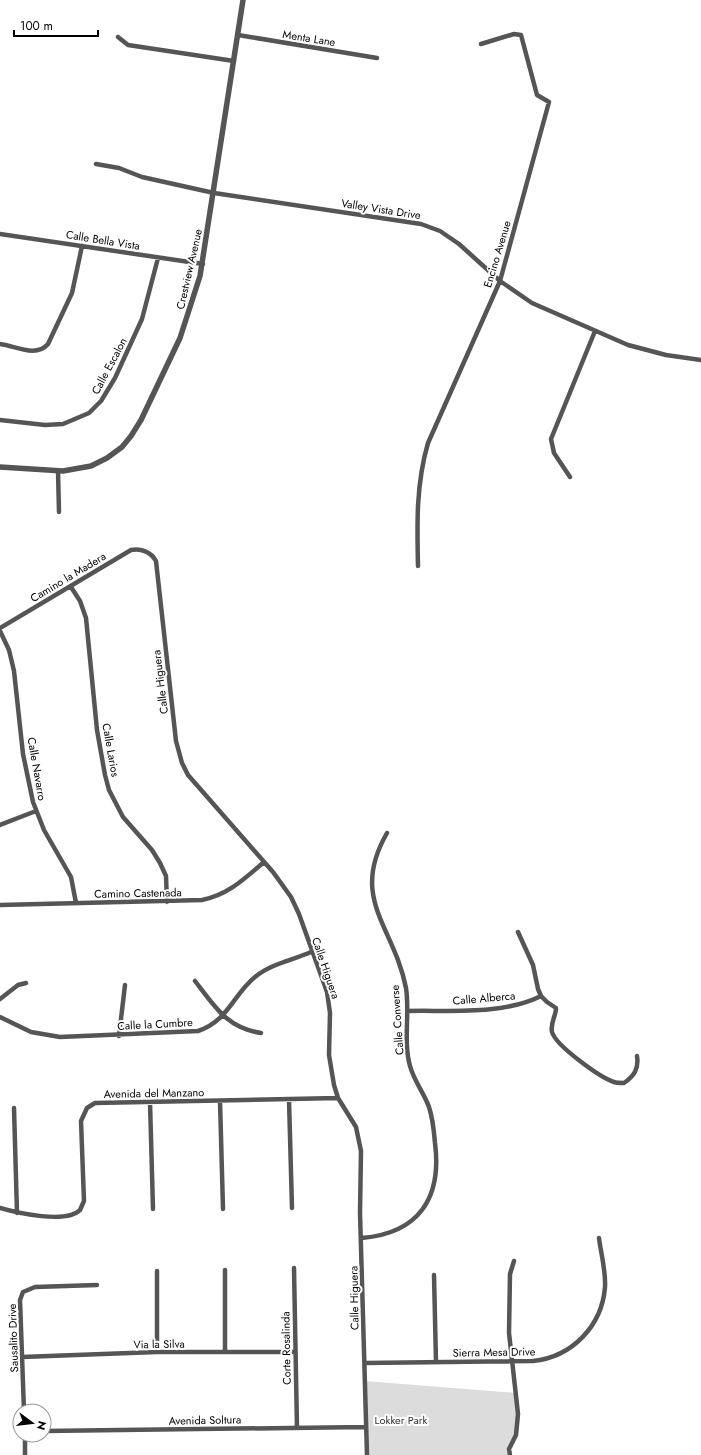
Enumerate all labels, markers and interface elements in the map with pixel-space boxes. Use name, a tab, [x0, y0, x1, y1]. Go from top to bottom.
scale bar	[14, 12, 98, 38]
text: 100 m	[20, 17, 53, 35]
street label: Menta Lane	[281, 26, 337, 50]
street label: Valley Vista Drive	[340, 195, 422, 223]
street label: Encino Avenue	[479, 218, 515, 289]
street label: Calle Bella Vista	[65, 226, 141, 254]
street label: Crestview Avenue	[172, 227, 206, 311]
street label: Calle Escalon	[87, 335, 131, 397]
street label: Camino la Madera	[27, 548, 109, 606]
street label: Calle Higuera	[148, 649, 172, 715]
street label: Calle Larios	[98, 722, 124, 779]
street label: Calle Navarro	[24, 736, 50, 802]
street label: Camino Castenada	[94, 884, 182, 902]
street label: Calle Higuera	[308, 935, 344, 1001]
street label: Calle Converse	[387, 984, 407, 1056]
street label: Calle Alberca	[452, 987, 516, 1009]
street label: Calle la Cumbre	[117, 1014, 193, 1034]
street label: Avenida del Manzano	[104, 1084, 204, 1102]
street label: Calle Higuera	[345, 1266, 363, 1330]
street label: Sausalito Drive	[4, 1303, 22, 1373]
street label: Corte Rosalinda	[277, 1311, 295, 1385]
street label: Via la Silva	[133, 1336, 185, 1352]
street label: Sierra Mesa Drive	[452, 1343, 536, 1361]
north arrow	[12, 1403, 52, 1443]
street label: Avenida Soltura	[169, 1411, 241, 1429]
park label: Lokker Park	[375, 1412, 428, 1428]
text: N	[33, 1419, 51, 1432]

